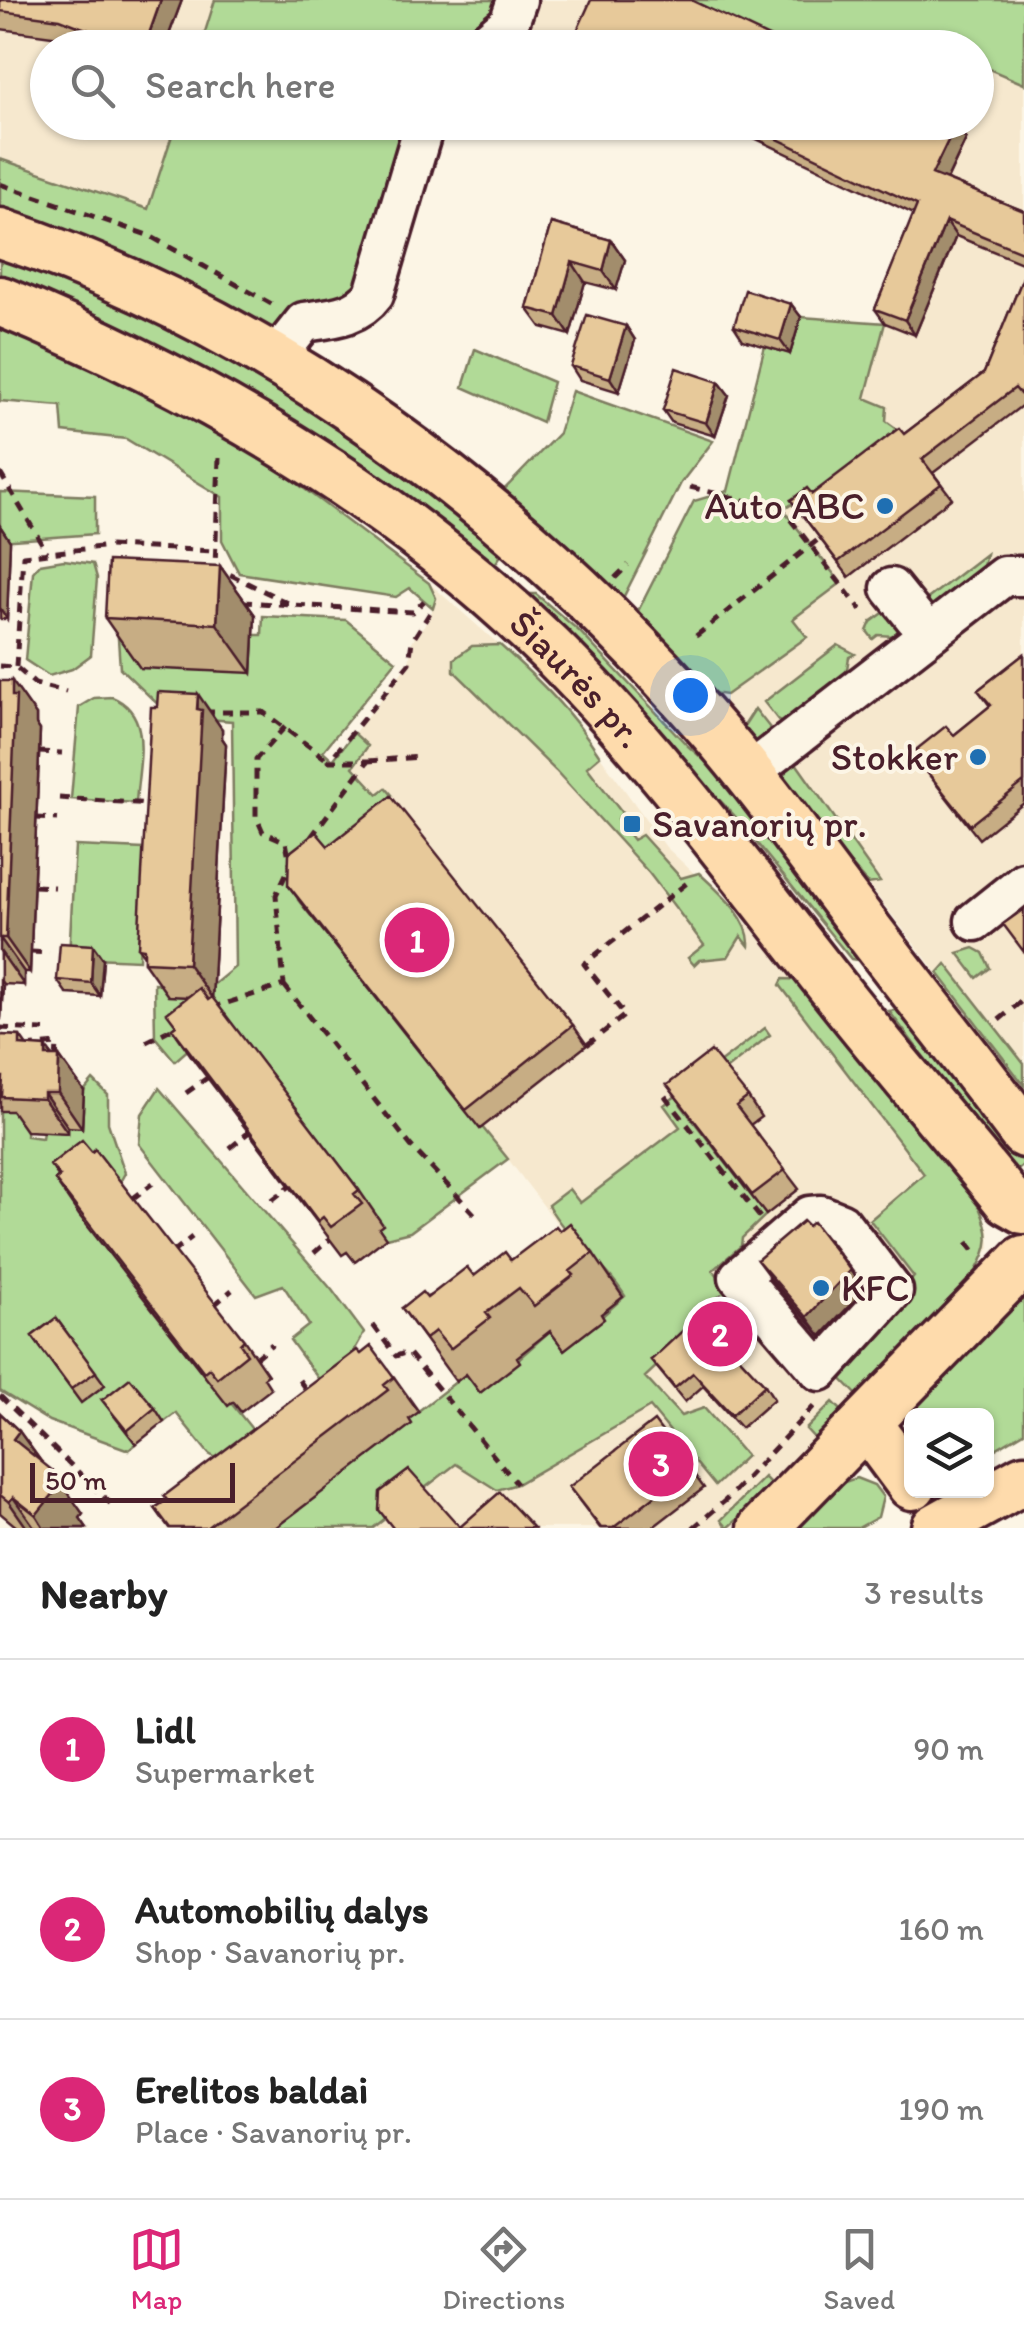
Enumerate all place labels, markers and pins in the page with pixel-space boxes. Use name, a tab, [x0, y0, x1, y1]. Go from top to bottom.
place label: Auto ABC	[705, 483, 865, 529]
marker: Auto ABC	[874, 495, 896, 517]
place label: Stokker	[831, 734, 958, 780]
marker: Stokker	[967, 746, 989, 768]
place label: Savanorių pr.	[652, 801, 867, 847]
marker: Savanorių pr.	[621, 813, 643, 835]
pin: 1	[384, 902, 450, 978]
place label: KFC	[841, 1265, 909, 1311]
marker: KFC	[810, 1277, 832, 1299]
pin: 2	[688, 1296, 752, 1372]
pin: 3	[628, 1426, 694, 1502]

